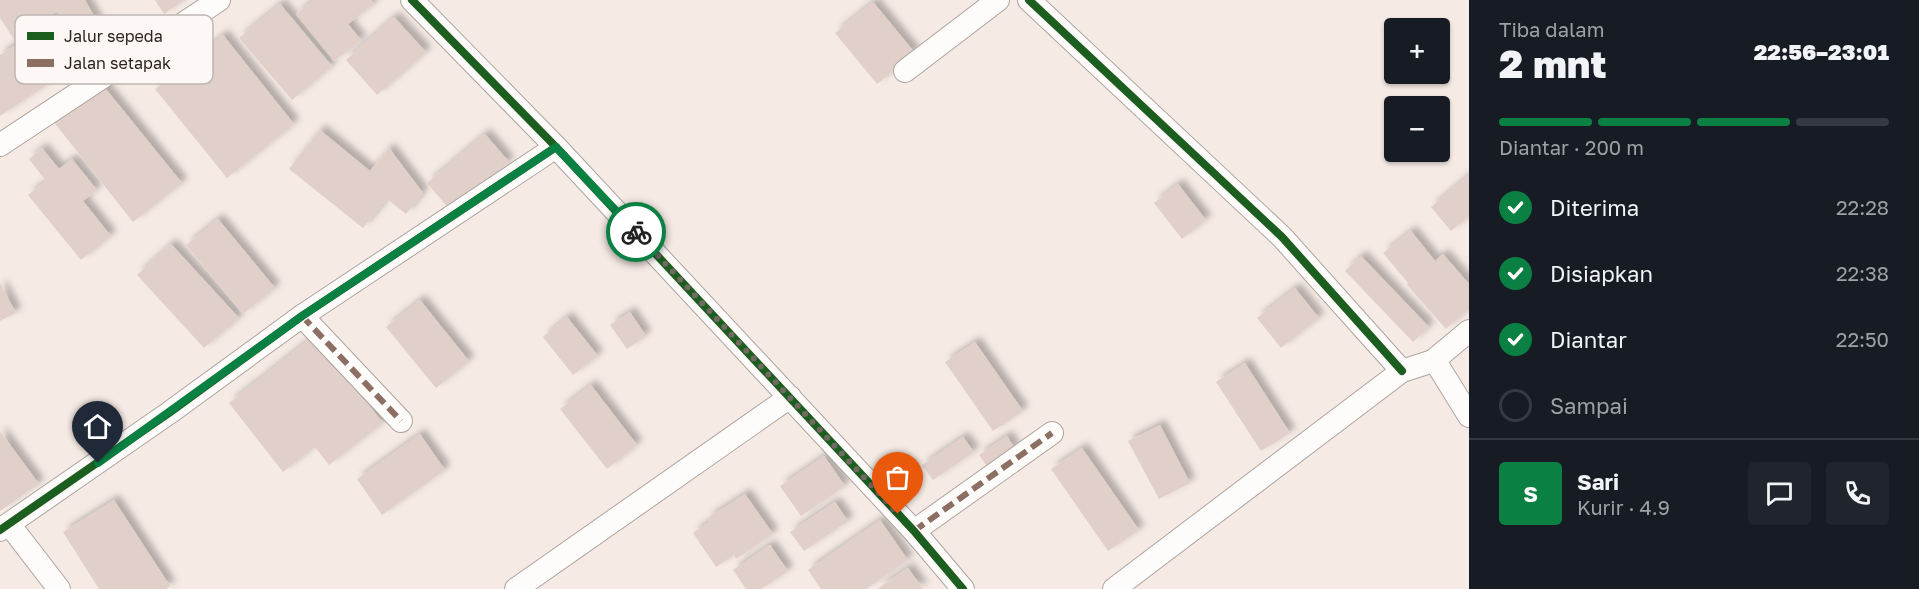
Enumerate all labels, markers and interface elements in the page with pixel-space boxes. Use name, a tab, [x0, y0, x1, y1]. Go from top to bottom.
legend	[15, 15, 213, 84]
text: Tiba dalam	[1499, 17, 1604, 41]
map controls	[1384, 18, 1450, 162]
button: +	[1384, 18, 1450, 84]
text: Jalur sepeda	[64, 26, 163, 46]
text: 22:56–23:01	[1754, 38, 1889, 65]
text: 2 mnt	[1499, 40, 1606, 87]
text: Jalan setapak	[64, 53, 171, 73]
button: −	[1384, 96, 1450, 162]
text: Diantar · 200 m	[1499, 135, 1644, 159]
icon: check	[1499, 191, 1532, 224]
text: Diterima	[1550, 194, 1639, 221]
text: 22:28	[1836, 195, 1889, 219]
courier	[606, 202, 666, 262]
icon: bike	[620, 216, 653, 249]
icon: check	[1499, 257, 1532, 290]
text: Disiapkan	[1550, 260, 1653, 287]
text: 22:38	[1836, 261, 1889, 285]
icon: check	[1499, 323, 1532, 356]
text: Diantar	[1550, 326, 1627, 353]
text: 22:50	[1836, 327, 1889, 351]
text: Sampai	[1550, 392, 1628, 419]
pin	[72, 401, 123, 463]
icon: home	[81, 410, 114, 443]
pin	[872, 452, 923, 514]
icon: bag	[881, 461, 914, 494]
button: chat	[1748, 462, 1811, 525]
button: phone	[1826, 462, 1889, 525]
text: Sari	[1577, 468, 1619, 495]
text: S	[1523, 480, 1538, 507]
text: Kurir · 4.9	[1577, 495, 1670, 519]

